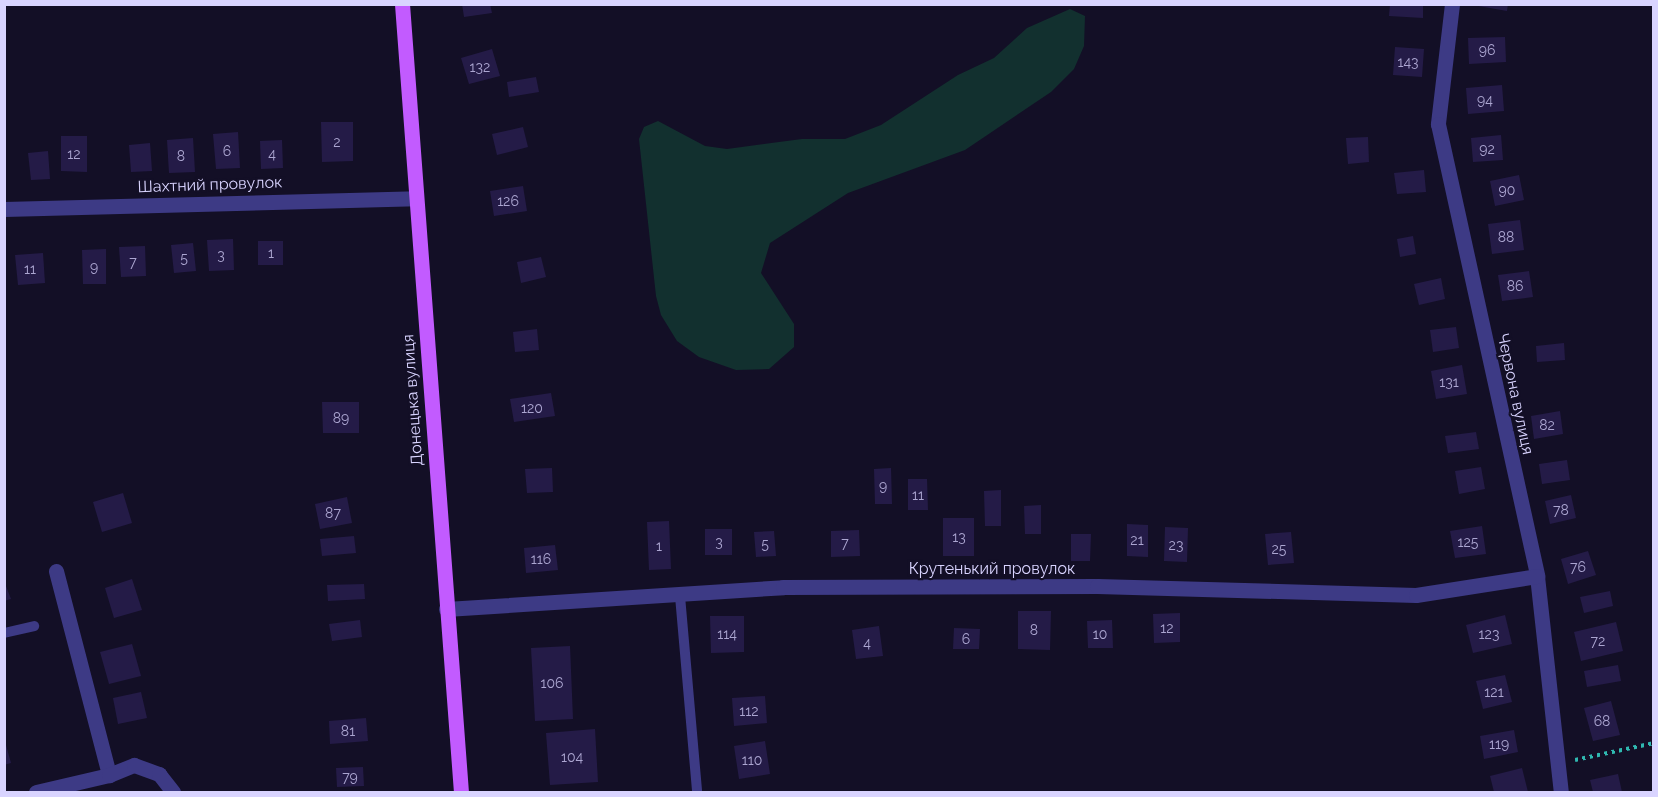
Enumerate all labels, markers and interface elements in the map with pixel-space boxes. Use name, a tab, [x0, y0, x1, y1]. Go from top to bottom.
house number: 96	[1479, 42, 1495, 58]
house number: 143	[1397, 54, 1419, 70]
house number: 132	[470, 59, 490, 75]
house number: 94	[1477, 92, 1493, 108]
house number: 2	[333, 134, 341, 150]
house number: 92	[1479, 141, 1495, 157]
house number: 6	[223, 143, 231, 159]
house number: 12	[67, 146, 81, 162]
house number: 4	[268, 146, 276, 162]
house number: 8	[177, 148, 185, 164]
street label: Шахтний провулок	[137, 173, 283, 197]
house number: 90	[1499, 182, 1515, 198]
house number: 126	[497, 193, 519, 209]
house number: 88	[1498, 229, 1514, 245]
house number: 1	[268, 245, 274, 261]
house number: 3	[217, 247, 225, 263]
house number: 5	[180, 250, 188, 266]
house number: 7	[129, 254, 137, 270]
house number: 9	[90, 259, 98, 275]
house number: 11	[24, 261, 36, 277]
house number: 86	[1507, 278, 1523, 294]
street label: Червона вулиця	[1493, 332, 1537, 456]
street label: Донецька вулиця	[399, 334, 427, 466]
house number: 131	[1439, 374, 1459, 390]
house number: 120	[521, 400, 543, 416]
house number: 89	[333, 410, 349, 426]
house number: 82	[1539, 417, 1555, 433]
house number: 9	[879, 478, 887, 494]
house number: 11	[912, 487, 924, 503]
house number: 78	[1553, 502, 1569, 518]
house number: 87	[325, 505, 341, 521]
house number: 13	[952, 529, 966, 545]
house number: 21	[1130, 532, 1144, 548]
house number: 3	[715, 534, 723, 550]
house number: 125	[1458, 534, 1478, 550]
house number: 7	[841, 535, 849, 551]
house number: 5	[761, 536, 769, 552]
house number: 23	[1169, 537, 1183, 553]
house number: 1	[656, 538, 662, 554]
house number: 25	[1272, 541, 1286, 557]
house number: 116	[531, 551, 551, 567]
street label: Крутенький провулок	[909, 559, 1075, 579]
house number: 76	[1570, 559, 1586, 575]
house number: 12	[1160, 620, 1174, 636]
house number: 8	[1030, 622, 1038, 638]
house number: 114	[717, 626, 737, 642]
house number: 10	[1093, 626, 1107, 642]
house number: 123	[1479, 626, 1499, 642]
house number: 6	[962, 631, 970, 647]
house number: 72	[1591, 633, 1605, 649]
house number: 4	[863, 635, 871, 651]
house number: 106	[540, 675, 564, 691]
house number: 121	[1484, 684, 1504, 700]
house number: 112	[739, 703, 759, 719]
house number: 68	[1594, 713, 1610, 729]
house number: 81	[341, 723, 355, 739]
house number: 119	[1489, 736, 1509, 752]
house number: 104	[561, 749, 583, 765]
house number: 110	[742, 752, 762, 768]
house number: 79	[342, 769, 358, 785]

